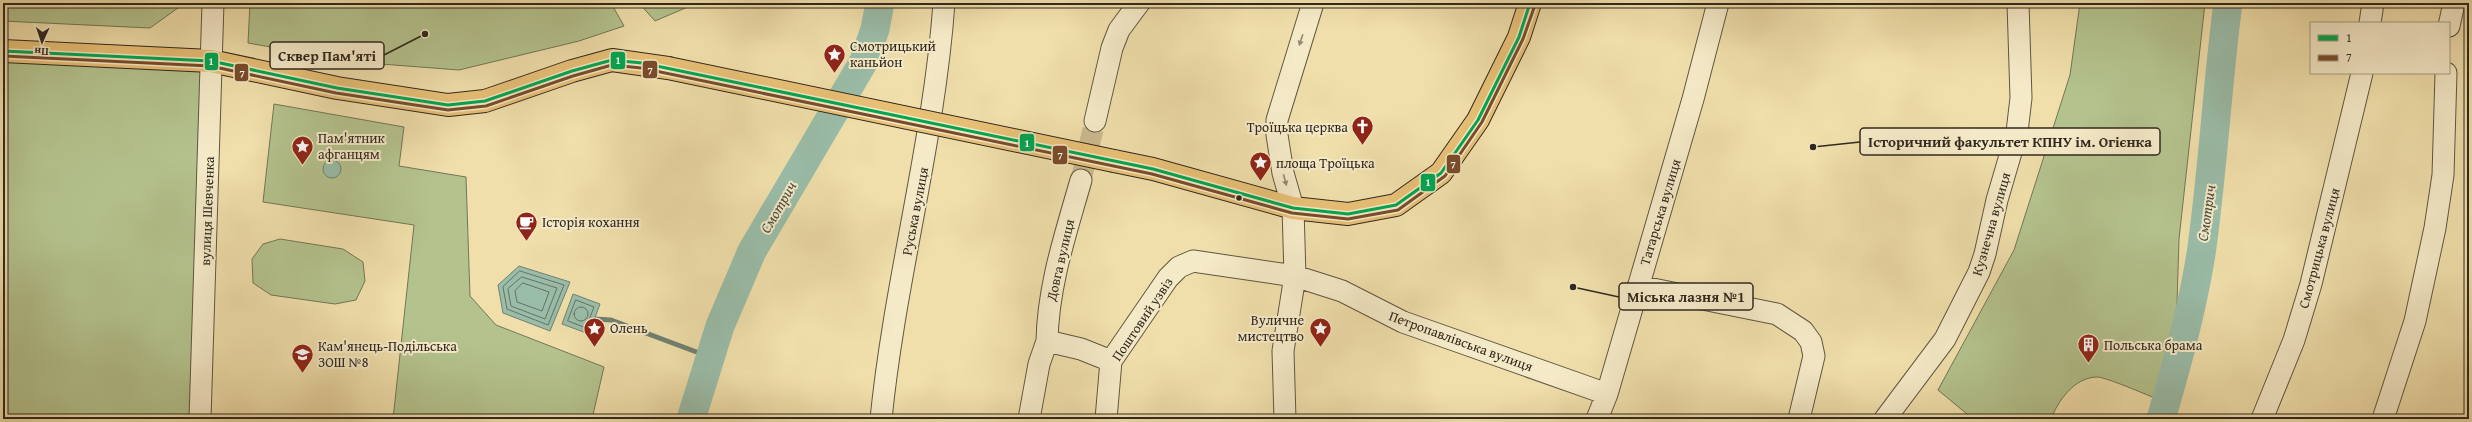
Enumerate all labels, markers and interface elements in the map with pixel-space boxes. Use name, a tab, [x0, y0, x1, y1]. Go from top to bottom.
north arrow	[22, 22, 62, 62]
legend	[2310, 22, 2450, 74]
text: 1	[2346, 29, 2352, 46]
one-way arrow	[1298, 34, 1304, 46]
place label: Смотрицький каньйон	[850, 36, 936, 72]
place icon: Смотрицький каньйон	[822, 41, 848, 74]
callout: Сквер Пам'яті	[270, 42, 384, 69]
text: Пн	[34, 44, 49, 60]
text: Сквер Пам'яті	[278, 45, 376, 66]
text: 7	[2346, 49, 2352, 66]
line badge: 1	[610, 51, 626, 70]
line badge: 1	[204, 52, 219, 71]
text: 1	[615, 52, 621, 68]
text: 1	[208, 53, 214, 69]
line badge: 7	[642, 60, 658, 79]
text: 7	[647, 62, 653, 78]
line badge: 7	[234, 63, 249, 82]
text: 7	[239, 65, 245, 81]
church icon: Троїцька церква	[1350, 114, 1376, 147]
place label: Троїцька церква	[1247, 117, 1348, 137]
place label: Пам'ятник афганцям	[318, 128, 386, 164]
callout: Історичний факультет КПНУ ім. Огієнка	[1860, 128, 2160, 155]
text: Історичний факультет КПНУ ім. Огієнка	[1868, 131, 2152, 152]
place icon: Пам'ятник афганцям	[290, 133, 316, 166]
line badge: 1	[1019, 133, 1035, 152]
text: 1	[1024, 135, 1030, 151]
line badge: 7	[1052, 145, 1068, 165]
text: 7	[1057, 147, 1063, 163]
place icon: площа Троїцька	[1248, 150, 1274, 183]
place label: площа Троїцька	[1276, 153, 1375, 173]
line badge: 7	[1446, 154, 1461, 174]
street label: вулиця Шевченка	[195, 156, 219, 266]
text: 7	[1450, 156, 1456, 172]
street label: Татарська вулиця	[1634, 156, 1686, 268]
street label: Руська вулиця	[897, 165, 933, 257]
street label: Кузнечна вулиця	[1967, 170, 2015, 278]
line badge: 1	[1420, 173, 1436, 192]
one-way arrow	[1282, 174, 1288, 186]
text: 1	[1425, 174, 1431, 190]
water label: Смотрич	[755, 177, 801, 237]
water label: Смотрич	[2192, 183, 2220, 243]
street label: Смотрицька вулиця	[2293, 185, 2345, 311]
unlabelled marker	[1234, 193, 1244, 203]
cafe icon: Історія кохання	[514, 209, 540, 242]
place label: Історія кохання	[542, 212, 640, 232]
street label: Довга вулиця	[1041, 217, 1079, 304]
street label: Поштовий узвіз	[1107, 273, 1177, 365]
callout: Міська лазня №1	[1619, 283, 1753, 310]
text: Міська лазня №1	[1627, 286, 1745, 307]
street label: Петропавлівська вулиця	[1386, 306, 1536, 376]
place label: Вуличне мистецтво	[1237, 310, 1304, 346]
place icon: Олень	[582, 315, 608, 348]
place icon: Вуличне мистецтво	[1307, 315, 1333, 348]
place label: Олень	[610, 318, 648, 338]
building icon: Польська брама	[2075, 332, 2101, 365]
place label: Польська брама	[2104, 335, 2203, 355]
place label: Кам'янець-Подільська ЗОШ №8	[318, 336, 457, 372]
school or university icon: Кам'янець-Подільська ЗОШ №8	[290, 341, 316, 374]

